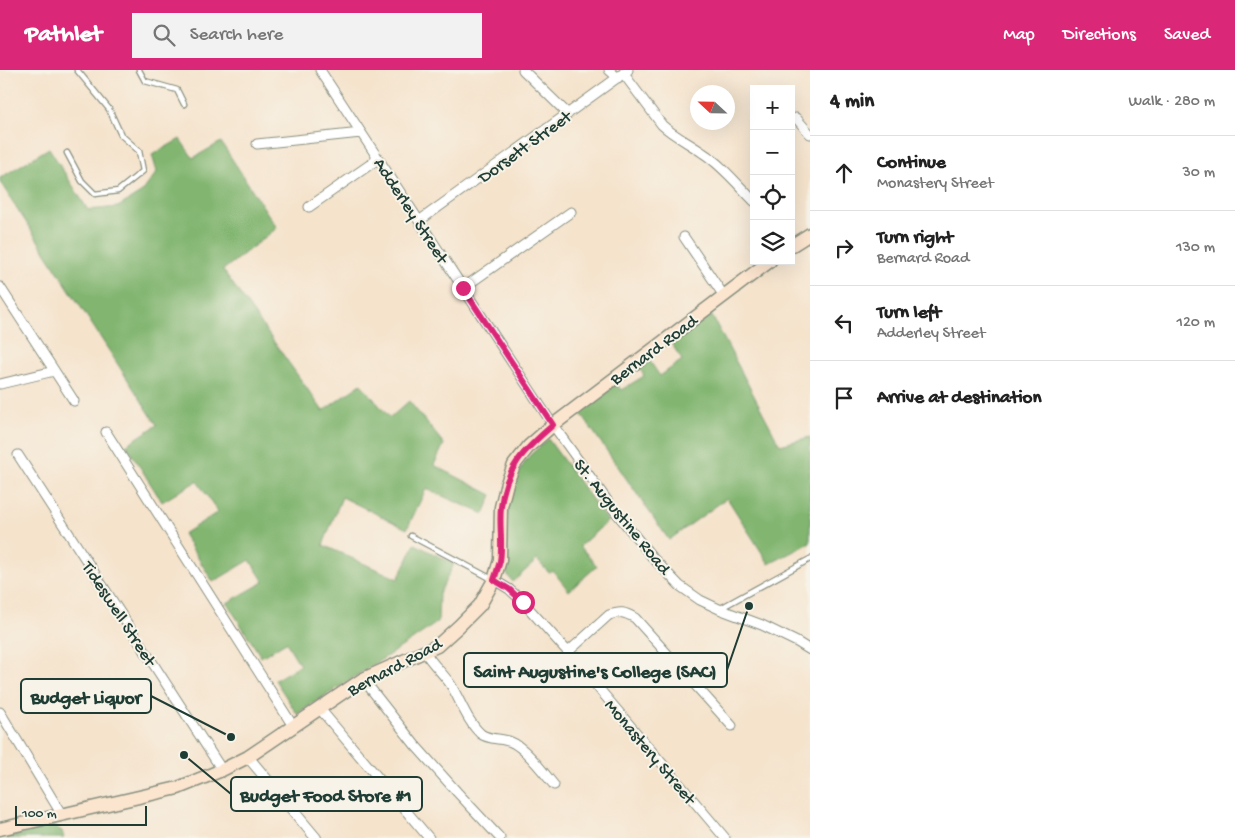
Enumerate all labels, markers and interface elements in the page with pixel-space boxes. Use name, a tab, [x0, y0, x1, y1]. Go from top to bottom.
search box	[132, 13, 482, 58]
text: Pathlet	[25, 21, 102, 50]
icon: search	[150, 21, 178, 49]
text: Search here	[190, 24, 283, 47]
text: Map	[1003, 25, 1035, 46]
text: Directions	[1063, 25, 1136, 46]
text: Saved	[1164, 25, 1210, 46]
north arrow	[690, 85, 735, 130]
map controls	[750, 85, 795, 265]
button: +	[750, 85, 795, 130]
text: 4 min	[830, 90, 874, 115]
text: Walk · 280 m	[1128, 93, 1215, 112]
street label: Dorsett Street	[474, 106, 578, 190]
button: −	[750, 130, 795, 175]
text: Continue	[877, 152, 946, 175]
street label: Adderley Street	[368, 155, 453, 270]
icon: ahead	[830, 159, 858, 187]
text: 30 m	[1182, 164, 1215, 183]
button: locate	[750, 175, 795, 220]
text: Monastery Street	[877, 175, 994, 194]
button: layers	[750, 220, 795, 265]
text: Turn right	[877, 227, 953, 250]
icon: right	[830, 234, 858, 262]
text: 130 m	[1176, 239, 1215, 258]
text: Bernard Road	[877, 250, 969, 269]
route end	[452, 277, 475, 300]
text: Turn left	[877, 302, 941, 325]
icon: left	[830, 309, 858, 337]
street label: Bernard Road	[606, 310, 703, 391]
text: 120 m	[1176, 314, 1215, 333]
text: Adderley Street	[877, 325, 985, 344]
icon: arrive	[830, 384, 858, 412]
text: Arrive at destination	[877, 387, 1041, 410]
street label: St. Augustine Road	[568, 456, 675, 581]
street label: Tideswell Street	[76, 557, 160, 672]
route start	[512, 591, 535, 614]
street label: Bernard Road	[343, 634, 447, 702]
callout: Saint Augustine's College (SAC)	[464, 653, 727, 687]
text: Saint Augustine's College (SAC)	[473, 662, 717, 685]
callout: Budget Liquor	[21, 679, 151, 713]
text: Budget Liquor	[30, 688, 144, 711]
street label: Monastery Street	[599, 696, 700, 811]
callout: Budget Food Store #1	[231, 777, 422, 811]
text: Budget Food Store #1	[239, 786, 412, 809]
scale bar	[15, 803, 148, 826]
text: 100 m	[22, 806, 57, 823]

